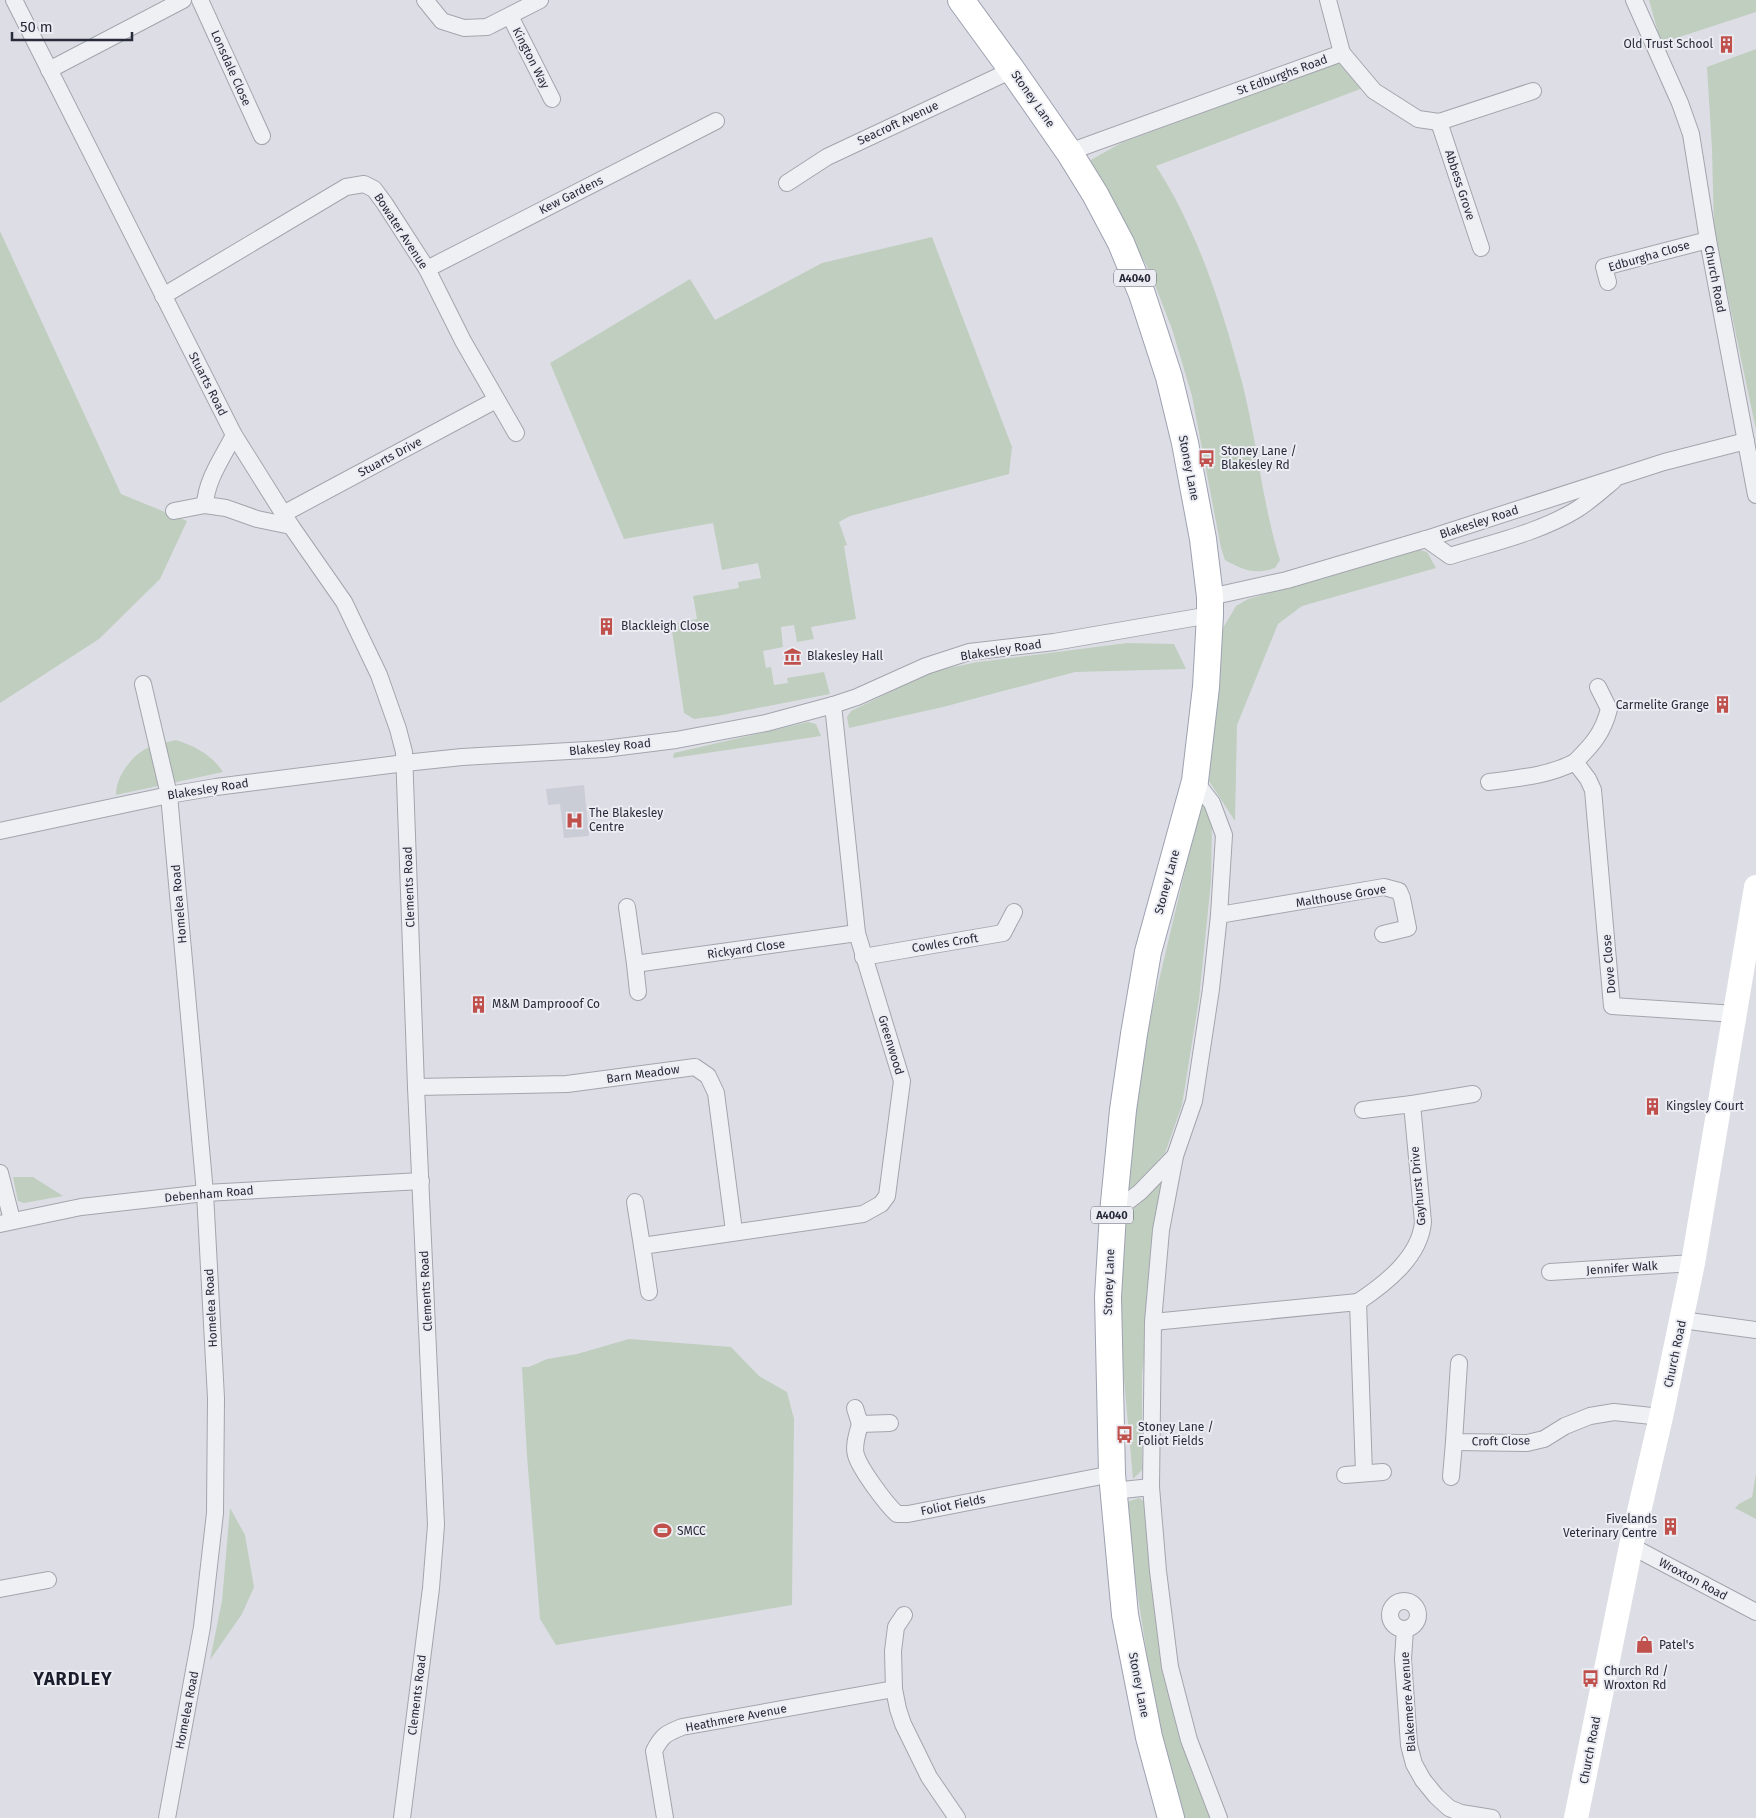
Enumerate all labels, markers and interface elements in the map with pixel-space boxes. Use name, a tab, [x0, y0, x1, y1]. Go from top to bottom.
scale bar	[12, 10, 132, 42]
text: 50 m	[20, 18, 53, 36]
street label: Kington Way	[510, 25, 552, 91]
street label: Lonsdale Close	[208, 28, 254, 108]
building icon: Old Trust School	[1717, 34, 1737, 54]
place label: Old Trust School	[1623, 37, 1713, 51]
street label: St Edburghs Road	[1235, 52, 1329, 98]
street label: Stoney Lane	[1008, 68, 1058, 130]
street label: Seacroft Avenue	[855, 98, 941, 148]
street label: Abbess Grove	[1442, 148, 1478, 222]
street label: Kew Gardens	[537, 173, 606, 217]
street label: Bowater Avenue	[371, 190, 431, 272]
street label: Edburgha Close	[1607, 238, 1691, 274]
street label: Church Road	[1702, 244, 1728, 314]
road number: A4040	[1114, 270, 1156, 286]
street label: Stuarts Road	[186, 350, 230, 418]
street label: Stuarts Drive	[356, 434, 424, 480]
street label: Stoney Lane	[1176, 434, 1202, 502]
place label: Stoney Lane / Blakesley Rd	[1221, 444, 1297, 472]
bus stop icon: Stoney Lane / Blakesley Rd	[1197, 448, 1217, 468]
street label: Blakesley Road	[1438, 503, 1520, 541]
building icon: Blackleigh Close	[597, 616, 617, 636]
place label: Blackleigh Close	[621, 619, 709, 633]
street label: Blakesley Road	[959, 637, 1043, 663]
museum icon: Blakesley Hall	[783, 646, 803, 666]
place label: Blakesley Hall	[807, 649, 884, 663]
building icon: Carmelite Grange	[1713, 695, 1733, 715]
place label: Carmelite Grange	[1616, 698, 1709, 712]
street label: Blakesley Road	[568, 736, 652, 758]
street label: Blakesley Road	[166, 776, 250, 802]
place label: The Blakesley Centre	[589, 806, 663, 834]
hospital icon: The Blakesley Centre	[565, 810, 585, 830]
street label: Clements Road	[401, 846, 417, 928]
street label: Stoney Lane	[1152, 848, 1182, 916]
street label: Homelea Road	[169, 864, 189, 944]
street label: Malthouse Grove	[1295, 882, 1387, 910]
street label: Cowles Croft	[911, 931, 980, 955]
street label: Dove Close	[1599, 934, 1619, 994]
street label: Rickyard Close	[706, 937, 786, 961]
building icon: M&M Damprooof Co	[468, 994, 488, 1014]
place label: M&M Damprooof Co	[492, 997, 600, 1011]
street label: Greenwood	[875, 1013, 907, 1077]
street label: Barn Meadow	[606, 1062, 681, 1086]
building icon: Kingsley Court	[1642, 1096, 1662, 1116]
place label: Kingsley Court	[1666, 1099, 1744, 1113]
street label: Gayhurst Drive	[1408, 1146, 1428, 1226]
street label: Debenham Road	[164, 1183, 254, 1205]
road number: A4040	[1091, 1206, 1133, 1224]
street label: Stoney Lane	[1101, 1249, 1117, 1315]
street label: Clements Road	[417, 1250, 435, 1332]
street label: Jennifer Walk	[1586, 1258, 1659, 1277]
street label: Homelea Road	[202, 1268, 220, 1348]
street label: Church Road	[1661, 1319, 1689, 1389]
place label: Stoney Lane / Foliot Fields	[1138, 1420, 1214, 1448]
bus stop icon: Stoney Lane / Foliot Fields	[1114, 1424, 1134, 1444]
street label: Croft Close	[1472, 1433, 1530, 1449]
street label: Foliot Fields	[919, 1492, 987, 1518]
place label: Fivelands Veterinary Centre	[1563, 1512, 1657, 1540]
building icon: Fivelands Veterinary Centre	[1661, 1516, 1681, 1536]
sports icon: SMCC	[653, 1521, 673, 1541]
place label: SMCC	[677, 1524, 706, 1538]
street label: Wroxton Road	[1656, 1555, 1730, 1603]
shop icon: Patel's	[1635, 1635, 1655, 1655]
place label: Patel's	[1659, 1638, 1694, 1652]
street label: Stoney Lane	[1126, 1651, 1152, 1719]
street label: Blakemere Avenue	[1398, 1651, 1418, 1753]
street label: Clements Road	[405, 1654, 429, 1736]
place label: Church Rd / Wroxton Rd	[1604, 1664, 1669, 1692]
district label: YARDLEY	[32, 1668, 113, 1690]
bus stop icon: Church Rd / Wroxton Rd	[1580, 1668, 1600, 1688]
street label: Homelea Road	[173, 1670, 201, 1750]
street label: Heathmere Avenue	[684, 1701, 788, 1735]
street label: Church Road	[1577, 1715, 1603, 1785]

